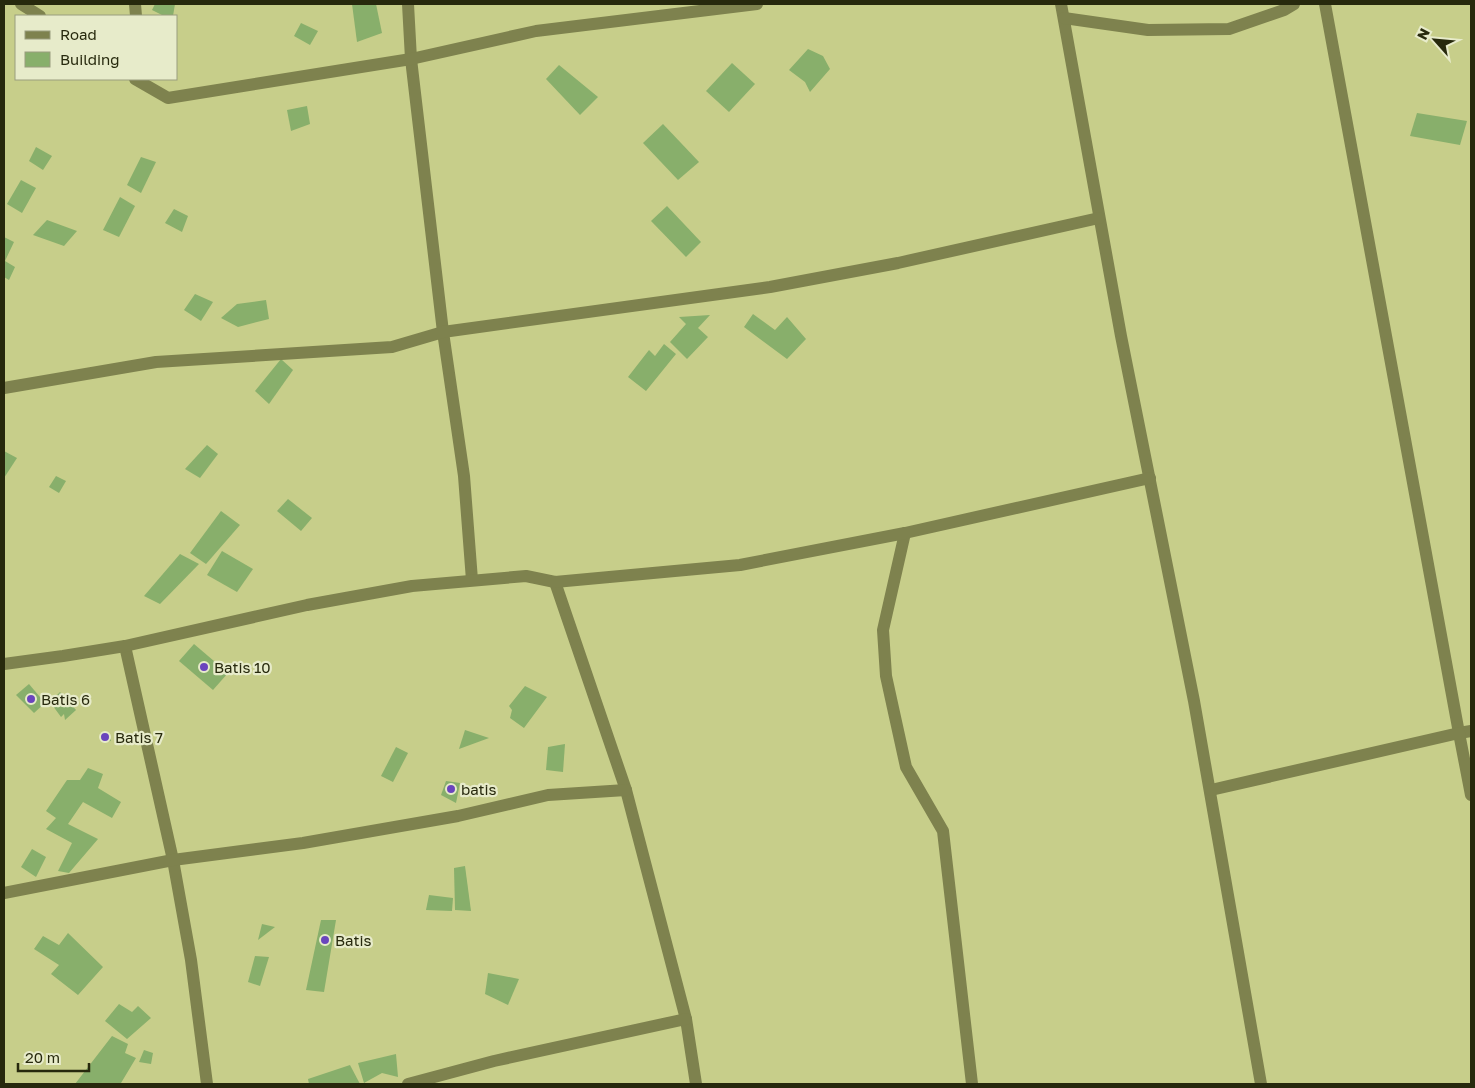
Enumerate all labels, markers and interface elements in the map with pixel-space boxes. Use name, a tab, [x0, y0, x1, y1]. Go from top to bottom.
legend	[15, 15, 178, 80]
north arrow	[1410, 15, 1460, 65]
text: Road	[60, 25, 97, 43]
text: N	[1413, 25, 1433, 42]
text: Building	[60, 50, 120, 68]
place label: Batis 10	[214, 658, 271, 676]
marker: Batis 10	[198, 661, 210, 673]
place label: Batis 6	[41, 690, 90, 708]
marker: Batis 6	[25, 693, 37, 705]
place label: Batis 7	[115, 728, 163, 746]
marker: Batis 7	[99, 731, 111, 743]
place label: batis	[461, 780, 497, 798]
marker: batis	[445, 783, 457, 795]
place label: Batis	[335, 931, 371, 949]
marker: Batis	[319, 934, 331, 946]
scale bar	[18, 1040, 89, 1072]
text: 20 m	[25, 1048, 60, 1066]

